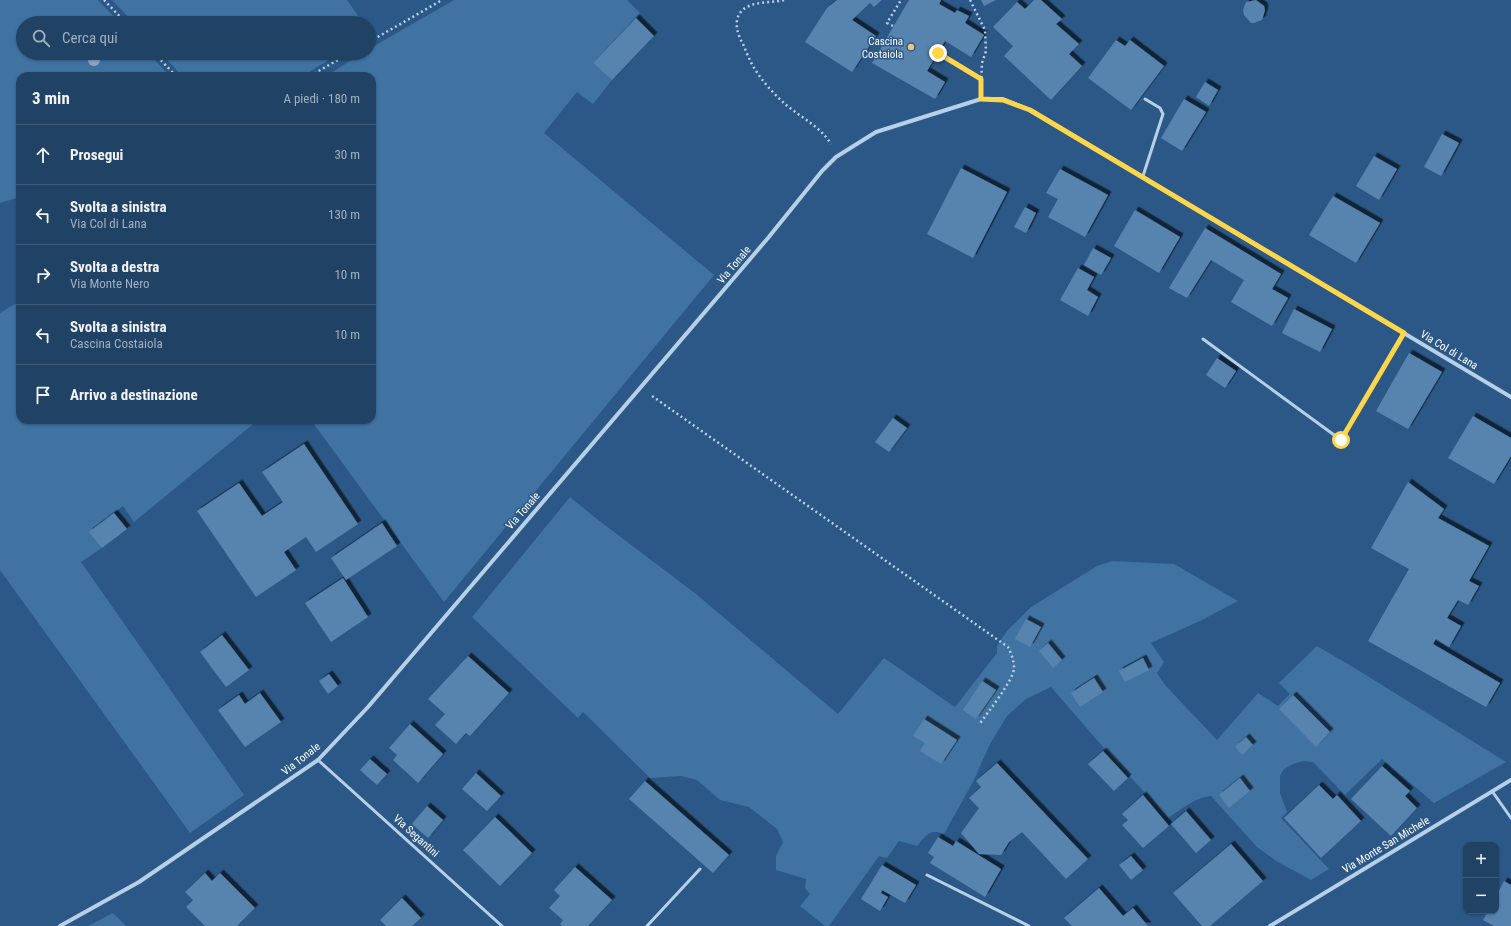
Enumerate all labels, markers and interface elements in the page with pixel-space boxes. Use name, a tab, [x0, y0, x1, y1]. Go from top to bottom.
search box	[16, 16, 376, 60]
icon: search	[30, 27, 52, 49]
text: Cerca qui	[62, 29, 118, 47]
place label: Cascina Costaiola	[862, 35, 903, 61]
marker: Cascina Costaiola	[906, 42, 916, 52]
route end	[929, 44, 947, 62]
text: 3 min	[32, 88, 70, 108]
text: A piedi · 180 m	[283, 91, 360, 106]
icon: ahead	[32, 144, 54, 166]
text: Prosegui	[70, 146, 123, 164]
text: 30 m	[334, 147, 360, 162]
text: Svolta a sinistra	[70, 198, 167, 216]
icon: left	[32, 204, 54, 226]
text: 130 m	[328, 207, 360, 222]
text: Via Col di Lana	[70, 216, 147, 231]
street label: Via Tonale	[714, 243, 754, 287]
text: Svolta a destra	[70, 258, 159, 276]
icon: right	[32, 264, 54, 286]
text: 10 m	[334, 267, 360, 282]
text: Via Monte Nero	[70, 276, 150, 291]
text: Svolta a sinistra	[70, 318, 167, 336]
icon: left	[32, 324, 54, 346]
text: 10 m	[334, 327, 360, 342]
street label: Via Col di Lana	[1418, 328, 1480, 372]
text: Cascina Costaiola	[70, 336, 163, 351]
icon: arrive	[32, 384, 54, 406]
text: Arrivo a destinazione	[70, 386, 198, 404]
route start	[1332, 431, 1350, 449]
street label: Via Tonale	[503, 490, 543, 532]
street label: Via Tonale	[279, 740, 323, 778]
street label: Via Segantini	[390, 812, 442, 860]
street label: Via Monte San Michele	[1340, 814, 1432, 876]
map controls	[1463, 842, 1499, 914]
button: +	[1463, 842, 1499, 878]
button: −	[1463, 878, 1499, 914]

